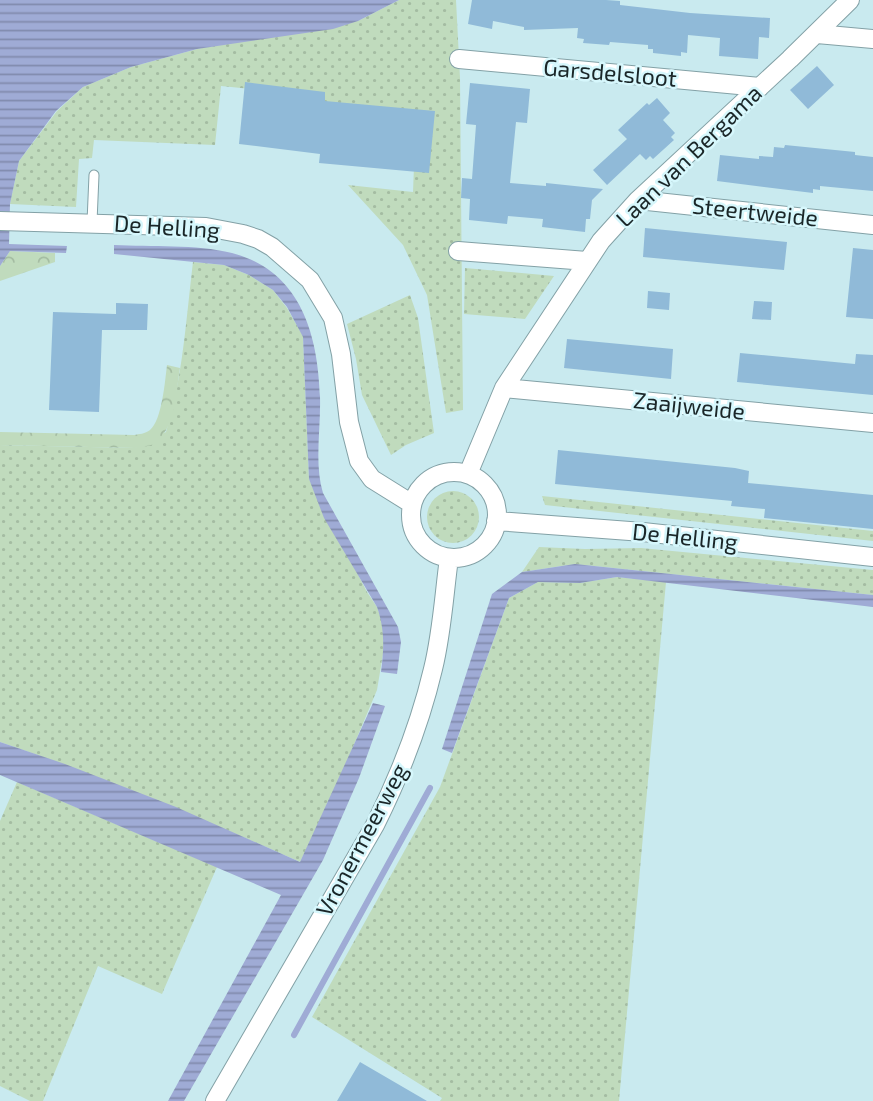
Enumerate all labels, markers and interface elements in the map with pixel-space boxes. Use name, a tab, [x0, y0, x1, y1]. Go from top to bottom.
street label: Garsdelsloot	[542, 52, 678, 92]
street label: Laan van Bergama	[609, 78, 767, 232]
street label: Steertweide	[691, 190, 820, 232]
street label: De Helling	[113, 208, 221, 244]
street label: Zaaijweide	[632, 385, 746, 425]
street label: De Helling	[631, 517, 739, 555]
street label: Vronermeerweg	[309, 758, 413, 920]

